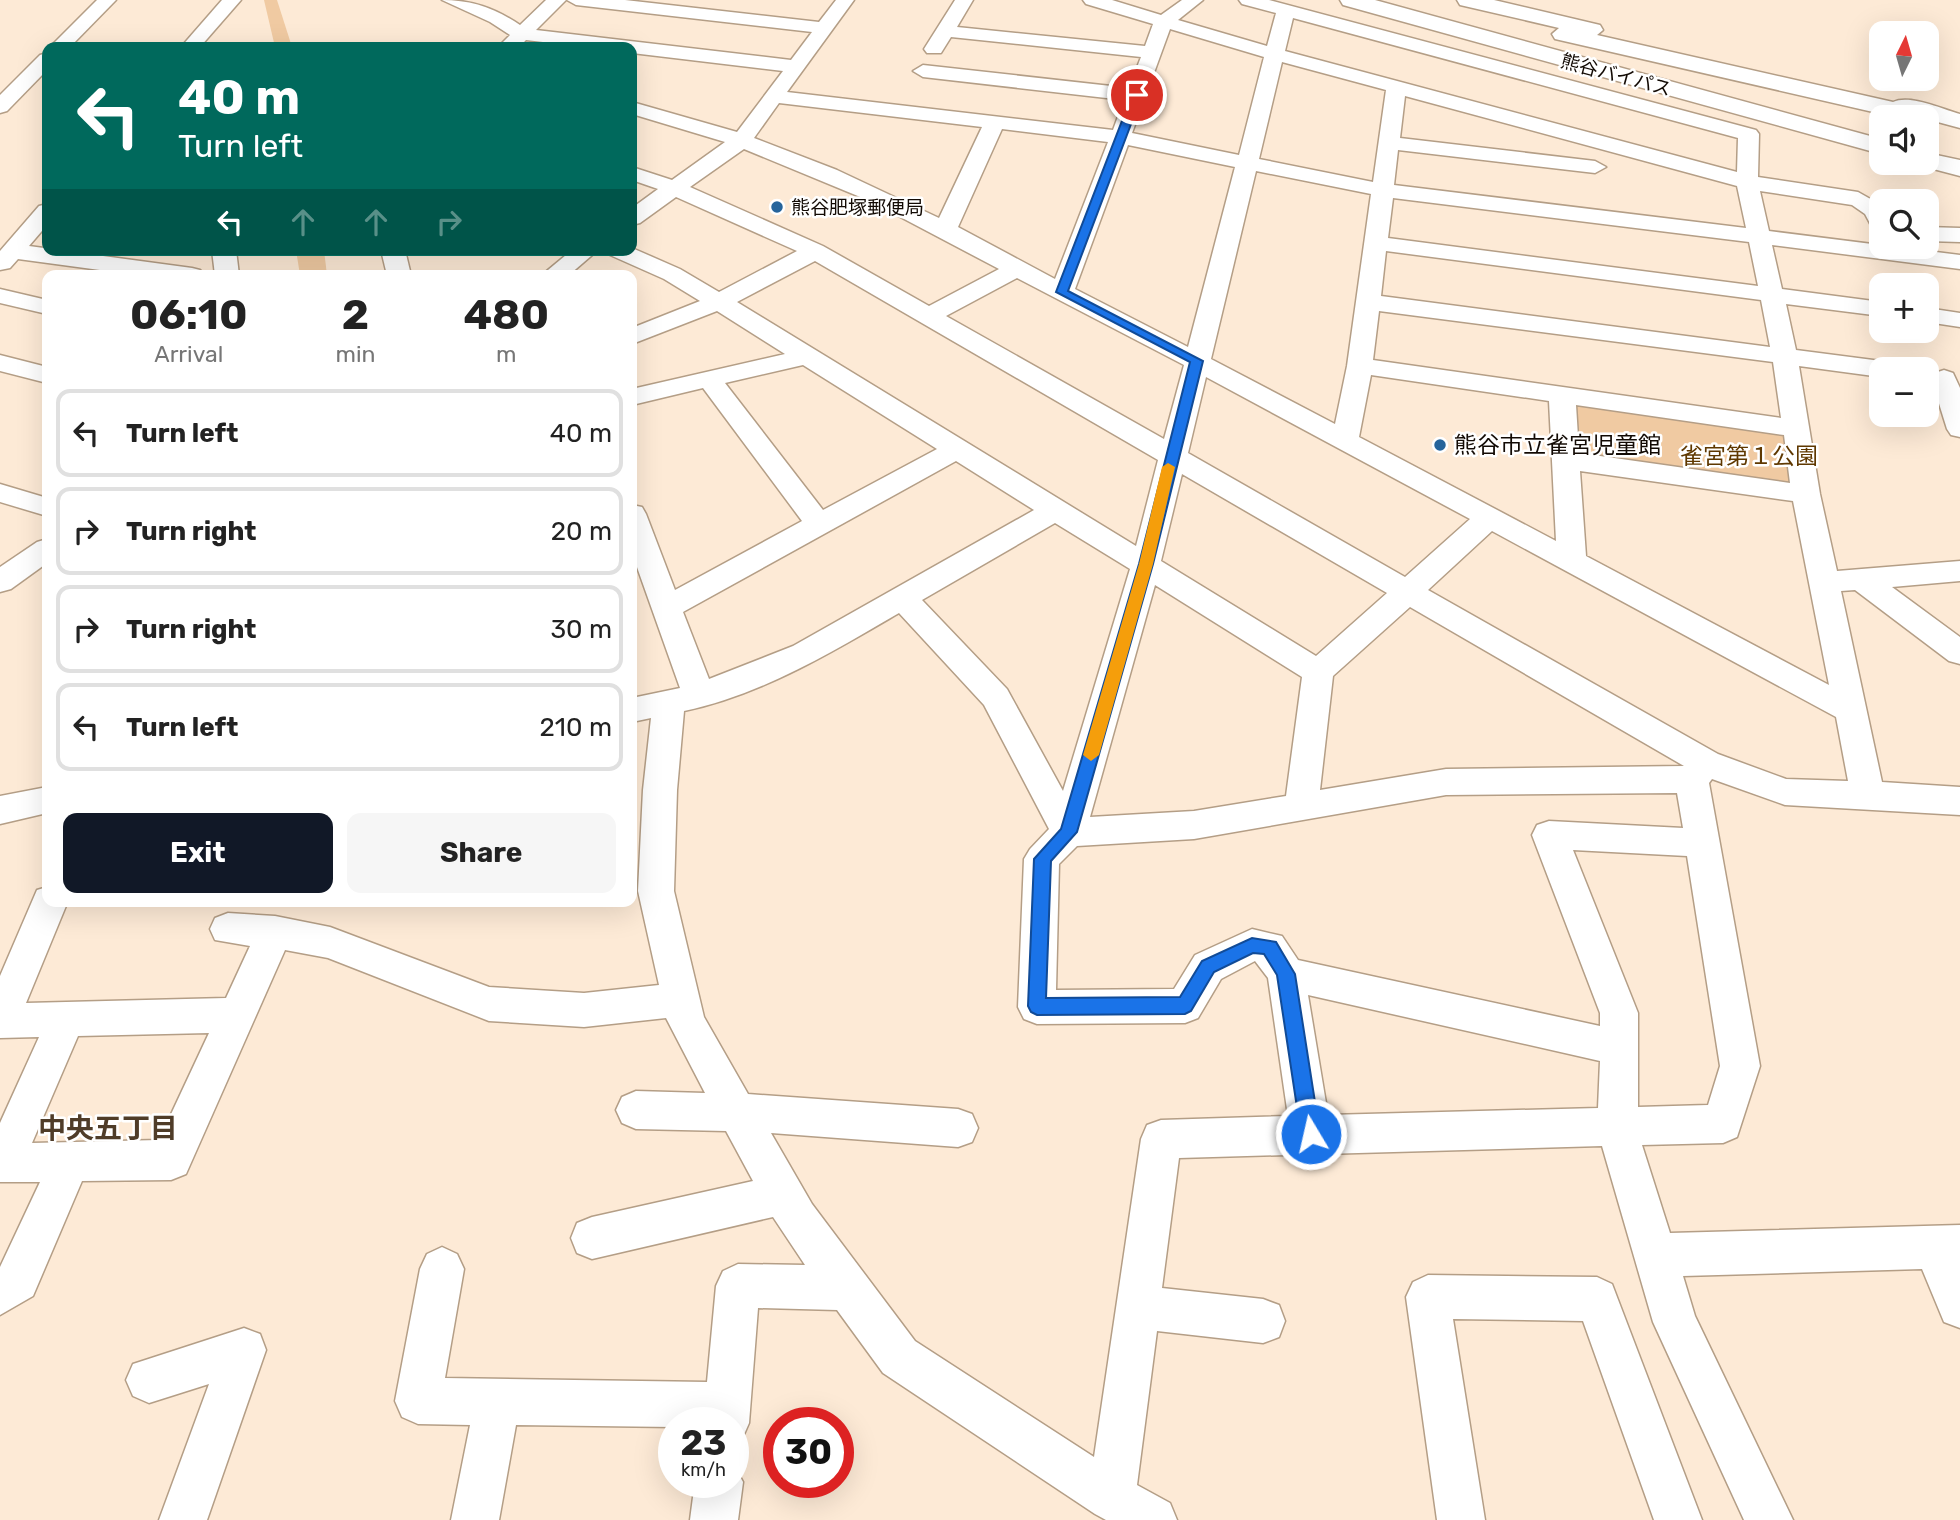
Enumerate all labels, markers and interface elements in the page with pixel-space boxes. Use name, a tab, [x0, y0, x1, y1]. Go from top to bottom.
north arrow	[1869, 21, 1939, 91]
map controls	[1869, 21, 1939, 427]
street label: 熊谷バイパス	[1558, 49, 1674, 101]
pin	[1107, 65, 1167, 125]
text: 40 m	[178, 68, 300, 126]
icon: left	[63, 70, 154, 161]
icon: arrive	[1118, 76, 1156, 114]
button: sound	[1869, 105, 1939, 175]
text: Turn left	[178, 127, 303, 165]
button: search	[1869, 189, 1939, 259]
place label: 熊谷肥塚郵便局	[791, 196, 924, 219]
marker: 熊谷肥塚郵便局	[769, 199, 785, 215]
icon: left	[211, 203, 249, 241]
icon: ahead	[284, 203, 322, 241]
icon: ahead	[357, 203, 395, 241]
icon: right	[430, 203, 468, 241]
button: +	[1869, 273, 1939, 343]
text: 06:10	[130, 290, 248, 340]
text: 2	[342, 290, 369, 340]
text: 480	[463, 290, 549, 340]
text: Arrival	[154, 340, 223, 368]
text: min	[335, 340, 375, 368]
text: m	[496, 340, 516, 368]
button: −	[1869, 357, 1939, 427]
icon: left	[67, 414, 105, 452]
text: Turn left	[126, 418, 238, 449]
text: 40 m	[550, 418, 612, 449]
place label: 熊谷市立雀宮児童館	[1454, 431, 1661, 459]
marker: 熊谷市立雀宮児童館	[1432, 437, 1448, 453]
park label: 雀宮第１公園	[1680, 442, 1818, 470]
icon: right	[67, 512, 105, 550]
text: Turn right	[126, 516, 256, 547]
text: 20 m	[551, 516, 612, 547]
icon: right	[67, 610, 105, 648]
text: Turn right	[126, 614, 256, 645]
text: 30 m	[550, 614, 612, 645]
icon: left	[67, 708, 105, 746]
text: Turn left	[126, 712, 238, 743]
text: 210 m	[540, 712, 612, 743]
button: Exit	[63, 813, 333, 893]
button: Share	[347, 813, 616, 893]
position arrow	[1274, 1097, 1348, 1171]
district label: 中央五丁目	[38, 1112, 178, 1145]
speed limit sign: 30	[763, 1407, 854, 1498]
text: 23	[681, 1422, 726, 1464]
text: km/h	[681, 1459, 726, 1481]

